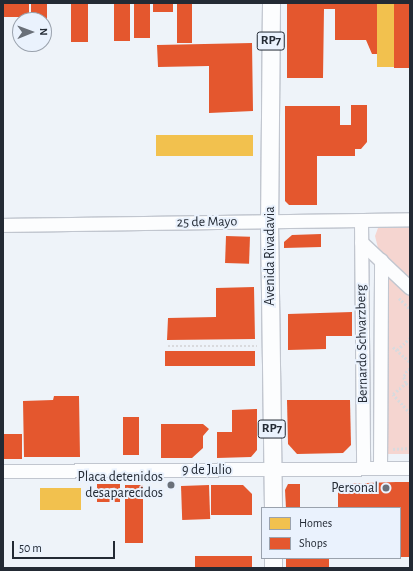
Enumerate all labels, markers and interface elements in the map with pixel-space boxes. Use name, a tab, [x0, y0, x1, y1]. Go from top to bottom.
north arrow	[12, 12, 52, 52]
text: N	[38, 28, 49, 36]
road number: RP7	[256, 30, 286, 52]
street label: Avenida Rivadavia	[262, 206, 278, 306]
street label: 25 de Mayo	[177, 213, 237, 231]
street label: Bernardo Schvarzberg	[353, 284, 371, 404]
road number: RP7	[257, 418, 287, 440]
street label: 9 de Julio	[182, 462, 232, 478]
place label: Placa detenidos desaparecidos	[77, 469, 163, 502]
marker: Placa detenidos desaparecidos	[166, 480, 176, 490]
place label: Personal	[331, 480, 378, 496]
marker: Personal	[381, 483, 391, 493]
legend	[261, 507, 401, 559]
text: Homes	[299, 517, 332, 529]
scale bar	[14, 533, 117, 559]
text: Shops	[299, 537, 327, 549]
text: 50 m	[19, 542, 42, 554]

